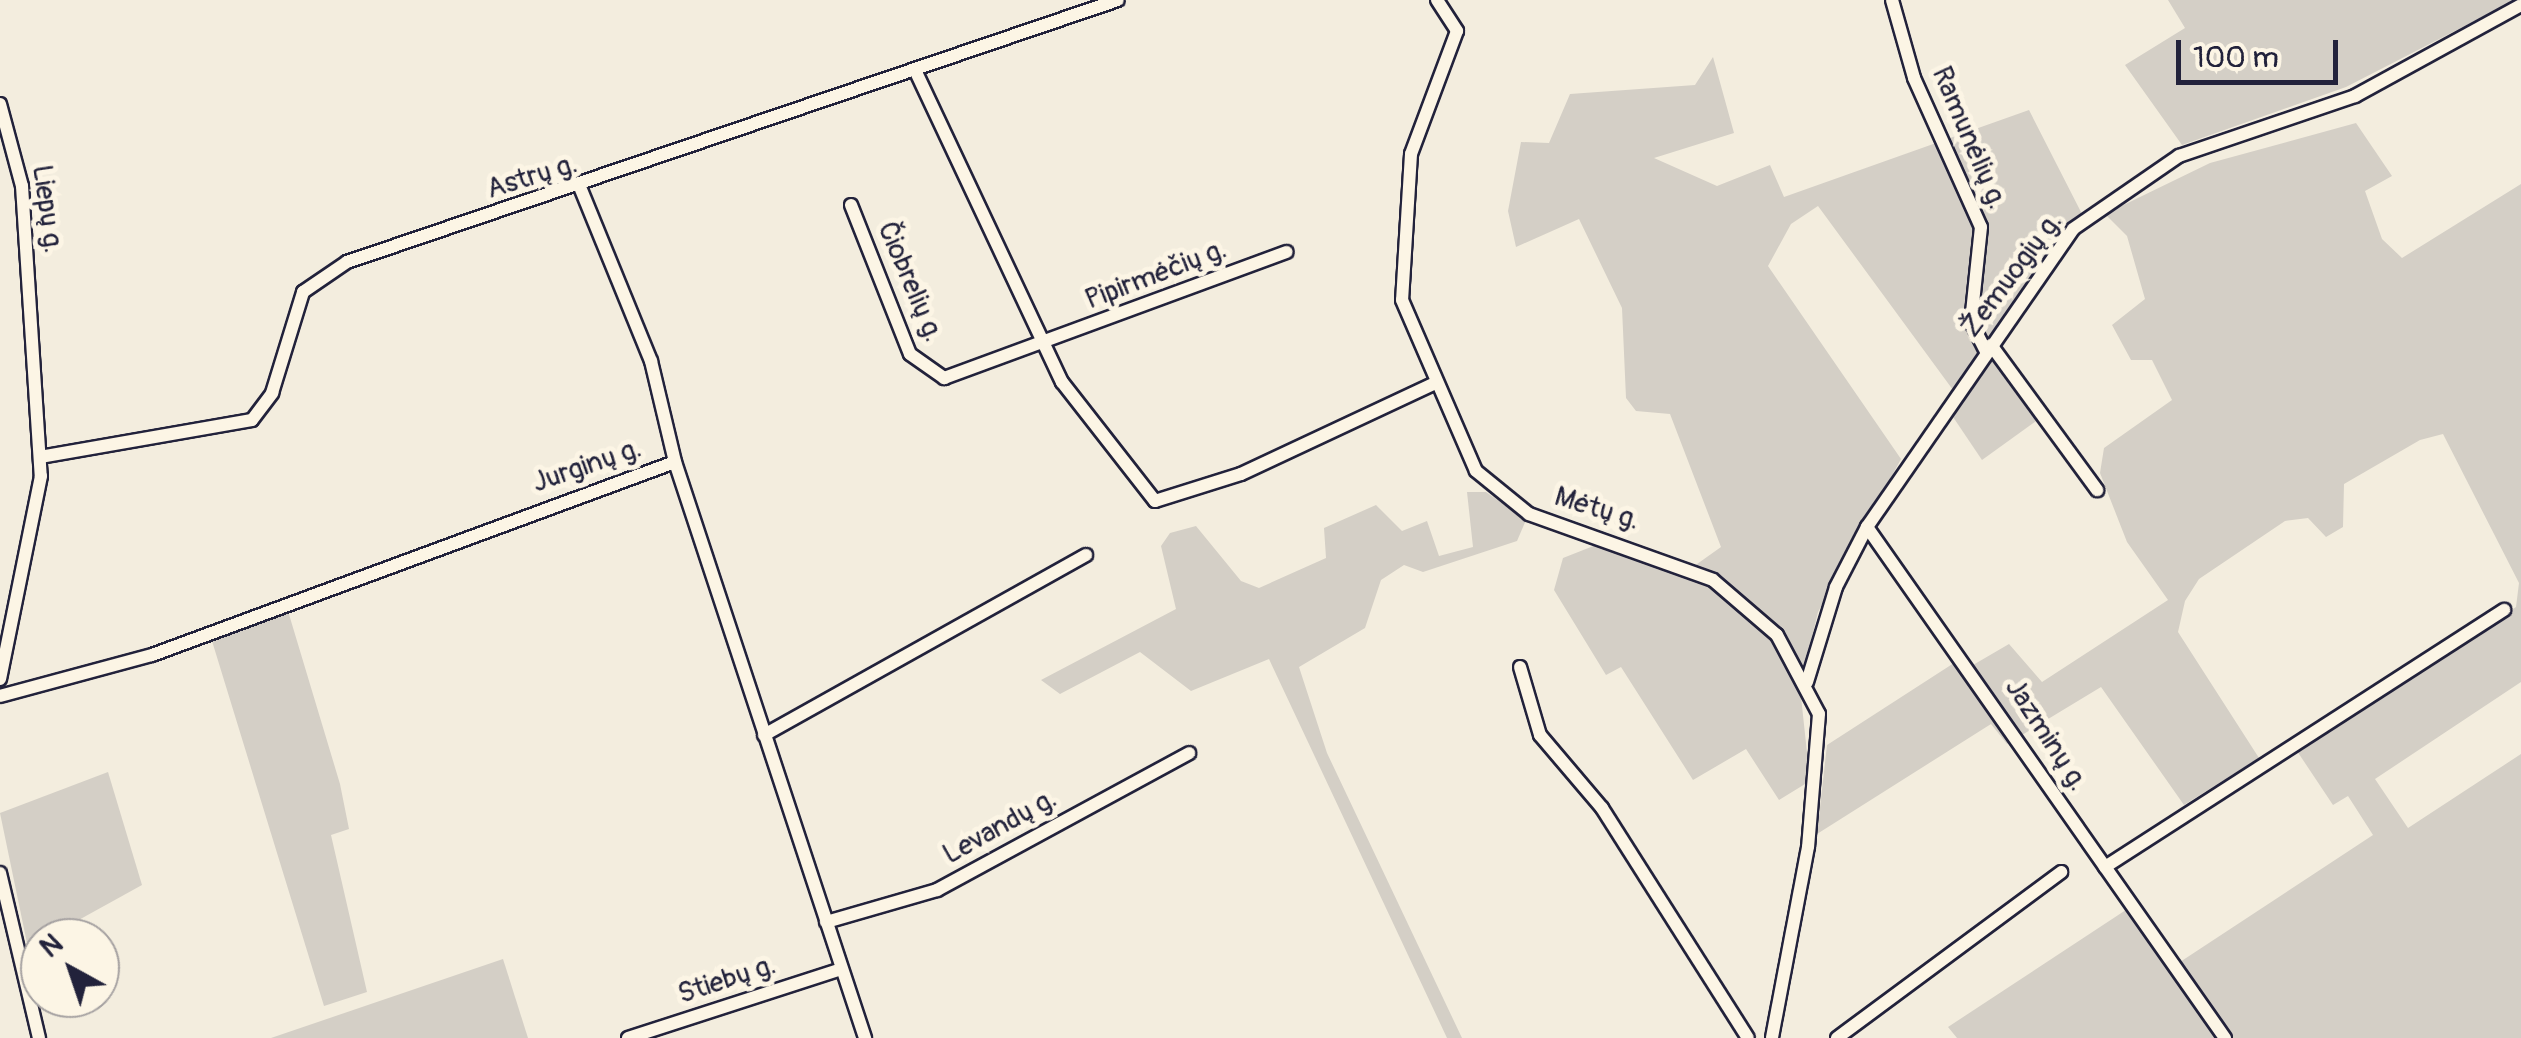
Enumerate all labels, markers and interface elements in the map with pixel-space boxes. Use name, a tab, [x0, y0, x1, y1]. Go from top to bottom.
scale bar	[2181, 20, 2344, 82]
text: 100 m	[2193, 39, 2279, 76]
street label: Ramunėlių g.	[1924, 62, 2014, 214]
street label: Astrų g.	[483, 147, 581, 207]
street label: Liepų g.	[24, 163, 70, 255]
street label: Žemuogių g.	[1954, 206, 2070, 344]
street label: Čiobrelių g.	[870, 217, 950, 347]
street label: Pipirmėčių g.	[1081, 233, 1231, 317]
street label: Jurginų g.	[528, 432, 646, 500]
street label: Mėtų g.	[1550, 480, 1644, 538]
street label: Jazminų g.	[1997, 672, 2095, 798]
street label: Levandų g.	[937, 782, 1063, 872]
north arrow	[20, 918, 120, 1018]
text: N	[33, 927, 70, 966]
street label: Stiebų g.	[674, 948, 780, 1012]

